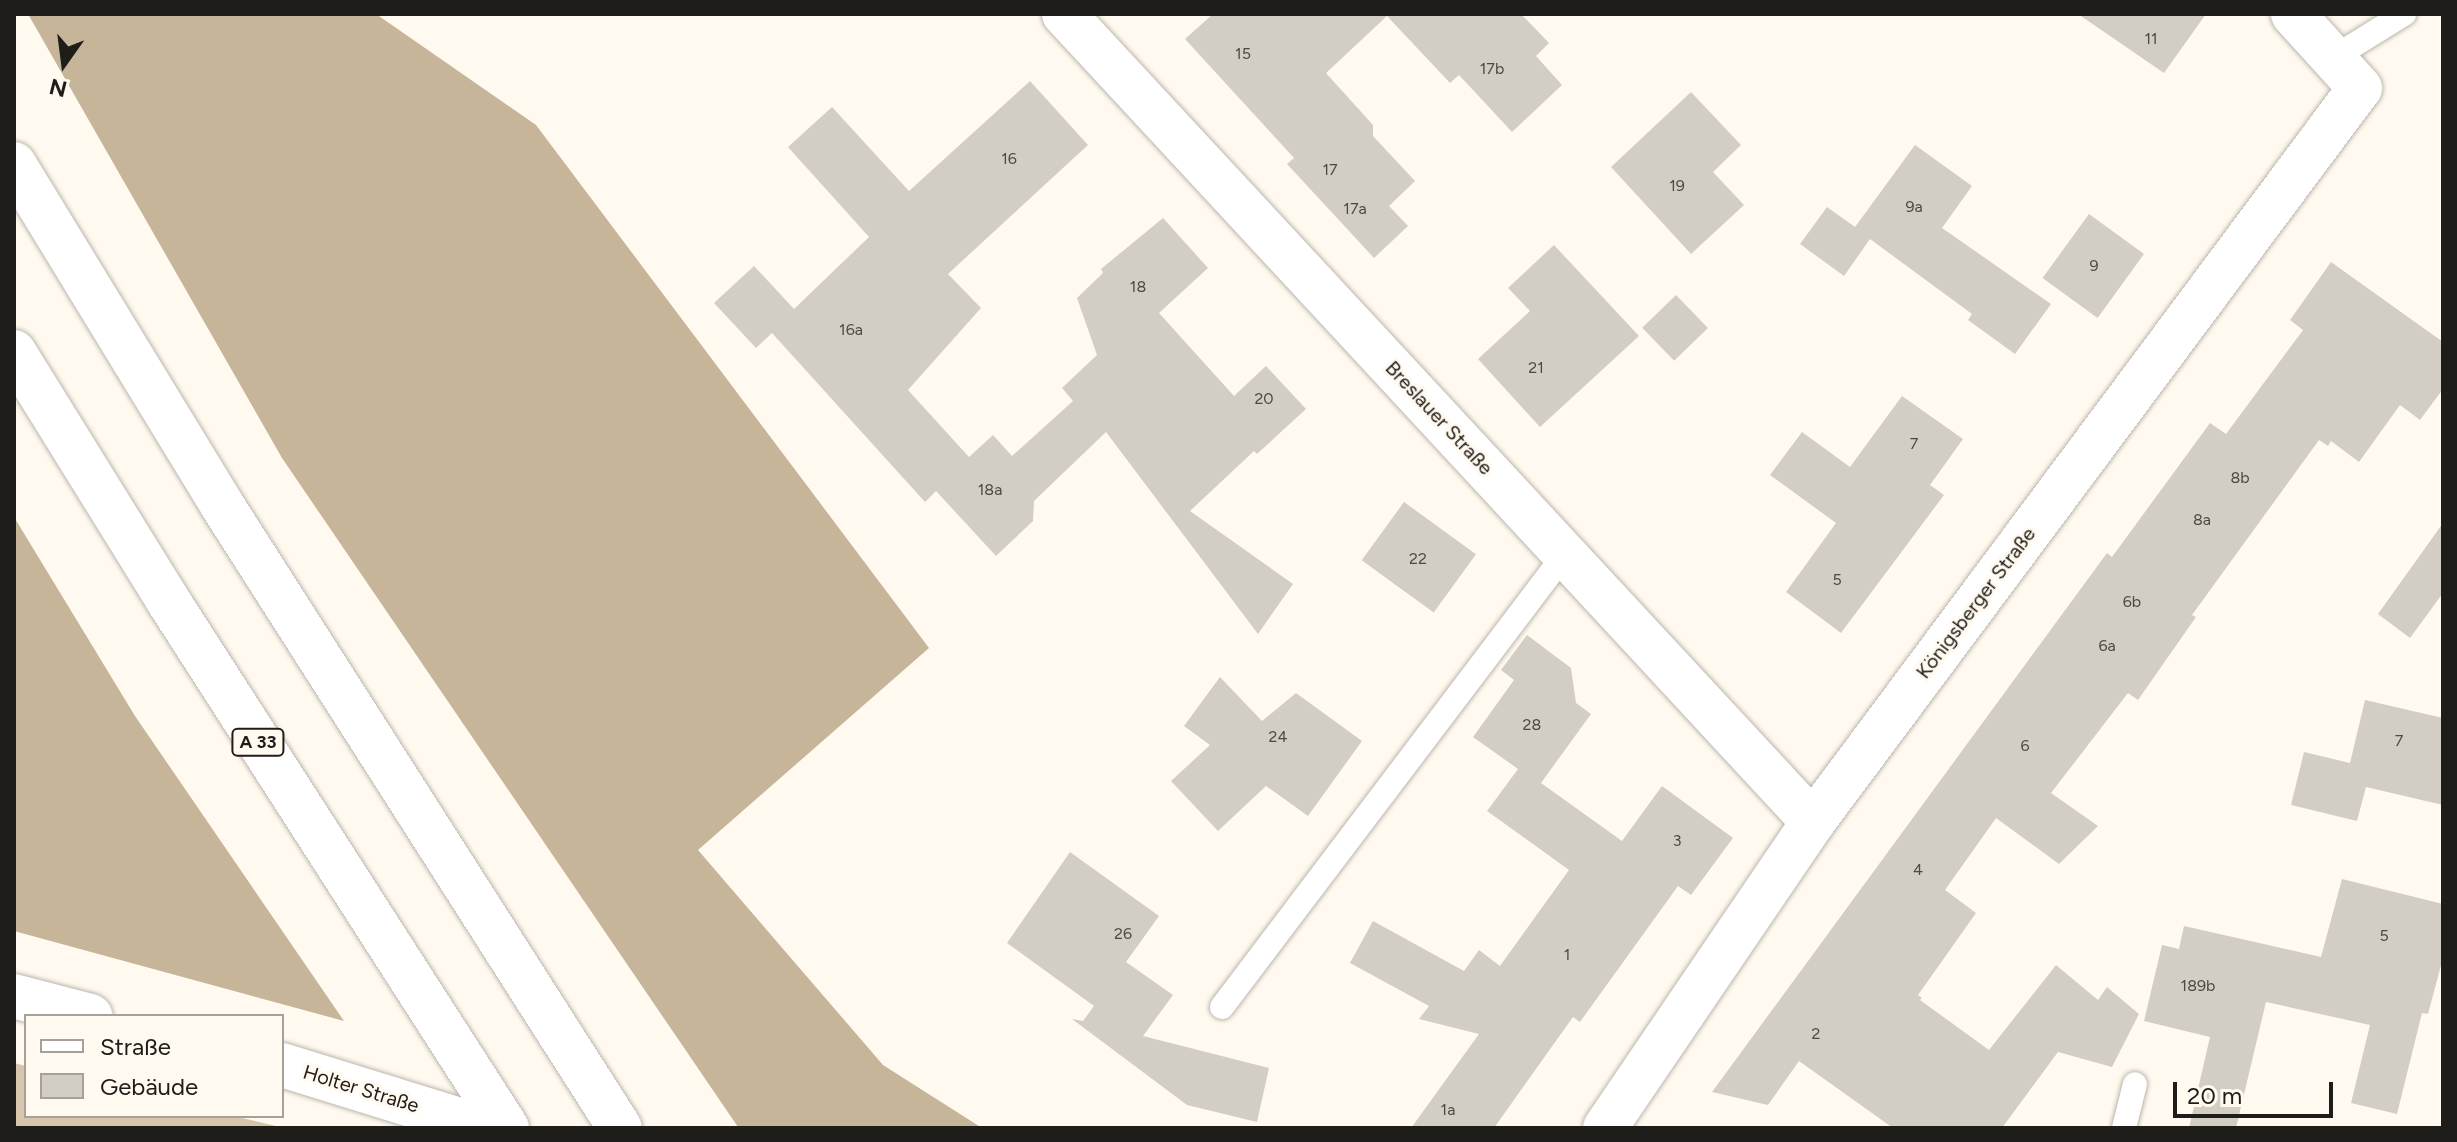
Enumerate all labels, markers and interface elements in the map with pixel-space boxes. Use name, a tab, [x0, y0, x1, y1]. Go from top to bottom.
north arrow	[24, 24, 104, 104]
house number: 11	[2144, 29, 2158, 49]
house number: 15	[1235, 44, 1251, 64]
house number: 17b	[1480, 59, 1504, 79]
text: N	[47, 73, 70, 103]
house number: 16	[1001, 149, 1017, 169]
house number: 17	[1322, 160, 1338, 180]
house number: 19	[1669, 176, 1685, 196]
house number: 9a	[1905, 197, 1923, 217]
house number: 17a	[1343, 199, 1367, 219]
house number: 9	[2089, 256, 2099, 276]
house number: 18	[1130, 277, 1146, 297]
house number: 16a	[839, 320, 863, 340]
street label: Breslauer Straße	[1380, 356, 1498, 480]
house number: 21	[1528, 358, 1544, 378]
house number: 20	[1254, 389, 1274, 409]
house number: 7	[1910, 434, 1918, 454]
house number: 8b	[2230, 468, 2250, 488]
house number: 18a	[978, 480, 1002, 500]
house number: 8a	[2193, 510, 2211, 530]
street label: Königsberger Straße	[1911, 523, 2041, 683]
house number: 22	[1409, 549, 1427, 569]
house number: 5	[1832, 570, 1842, 590]
house number: 6b	[2123, 592, 2141, 612]
house number: 6a	[2098, 636, 2116, 656]
house number: 28	[1523, 715, 1541, 735]
house number: 24	[1269, 727, 1287, 747]
road number: A 33	[230, 728, 286, 756]
house number: 7	[2395, 731, 2403, 751]
house number: 6	[2020, 736, 2030, 756]
house number: 3	[1673, 831, 1681, 851]
house number: 4	[1913, 860, 1923, 880]
house number: 26	[1114, 924, 1132, 944]
house number: 5	[2379, 926, 2389, 946]
house number: 1	[1564, 945, 1570, 965]
house number: 189b	[2181, 976, 2215, 996]
legend	[24, 1014, 284, 1118]
house number: 2	[1812, 1024, 1820, 1044]
text: Straße	[100, 1032, 171, 1061]
street label: Holter Straße	[300, 1060, 422, 1118]
scale bar	[2177, 1066, 2337, 1116]
text: Gebäude	[100, 1072, 198, 1101]
text: 20 m	[2187, 1081, 2242, 1110]
house number: 1a	[1441, 1100, 1455, 1120]

